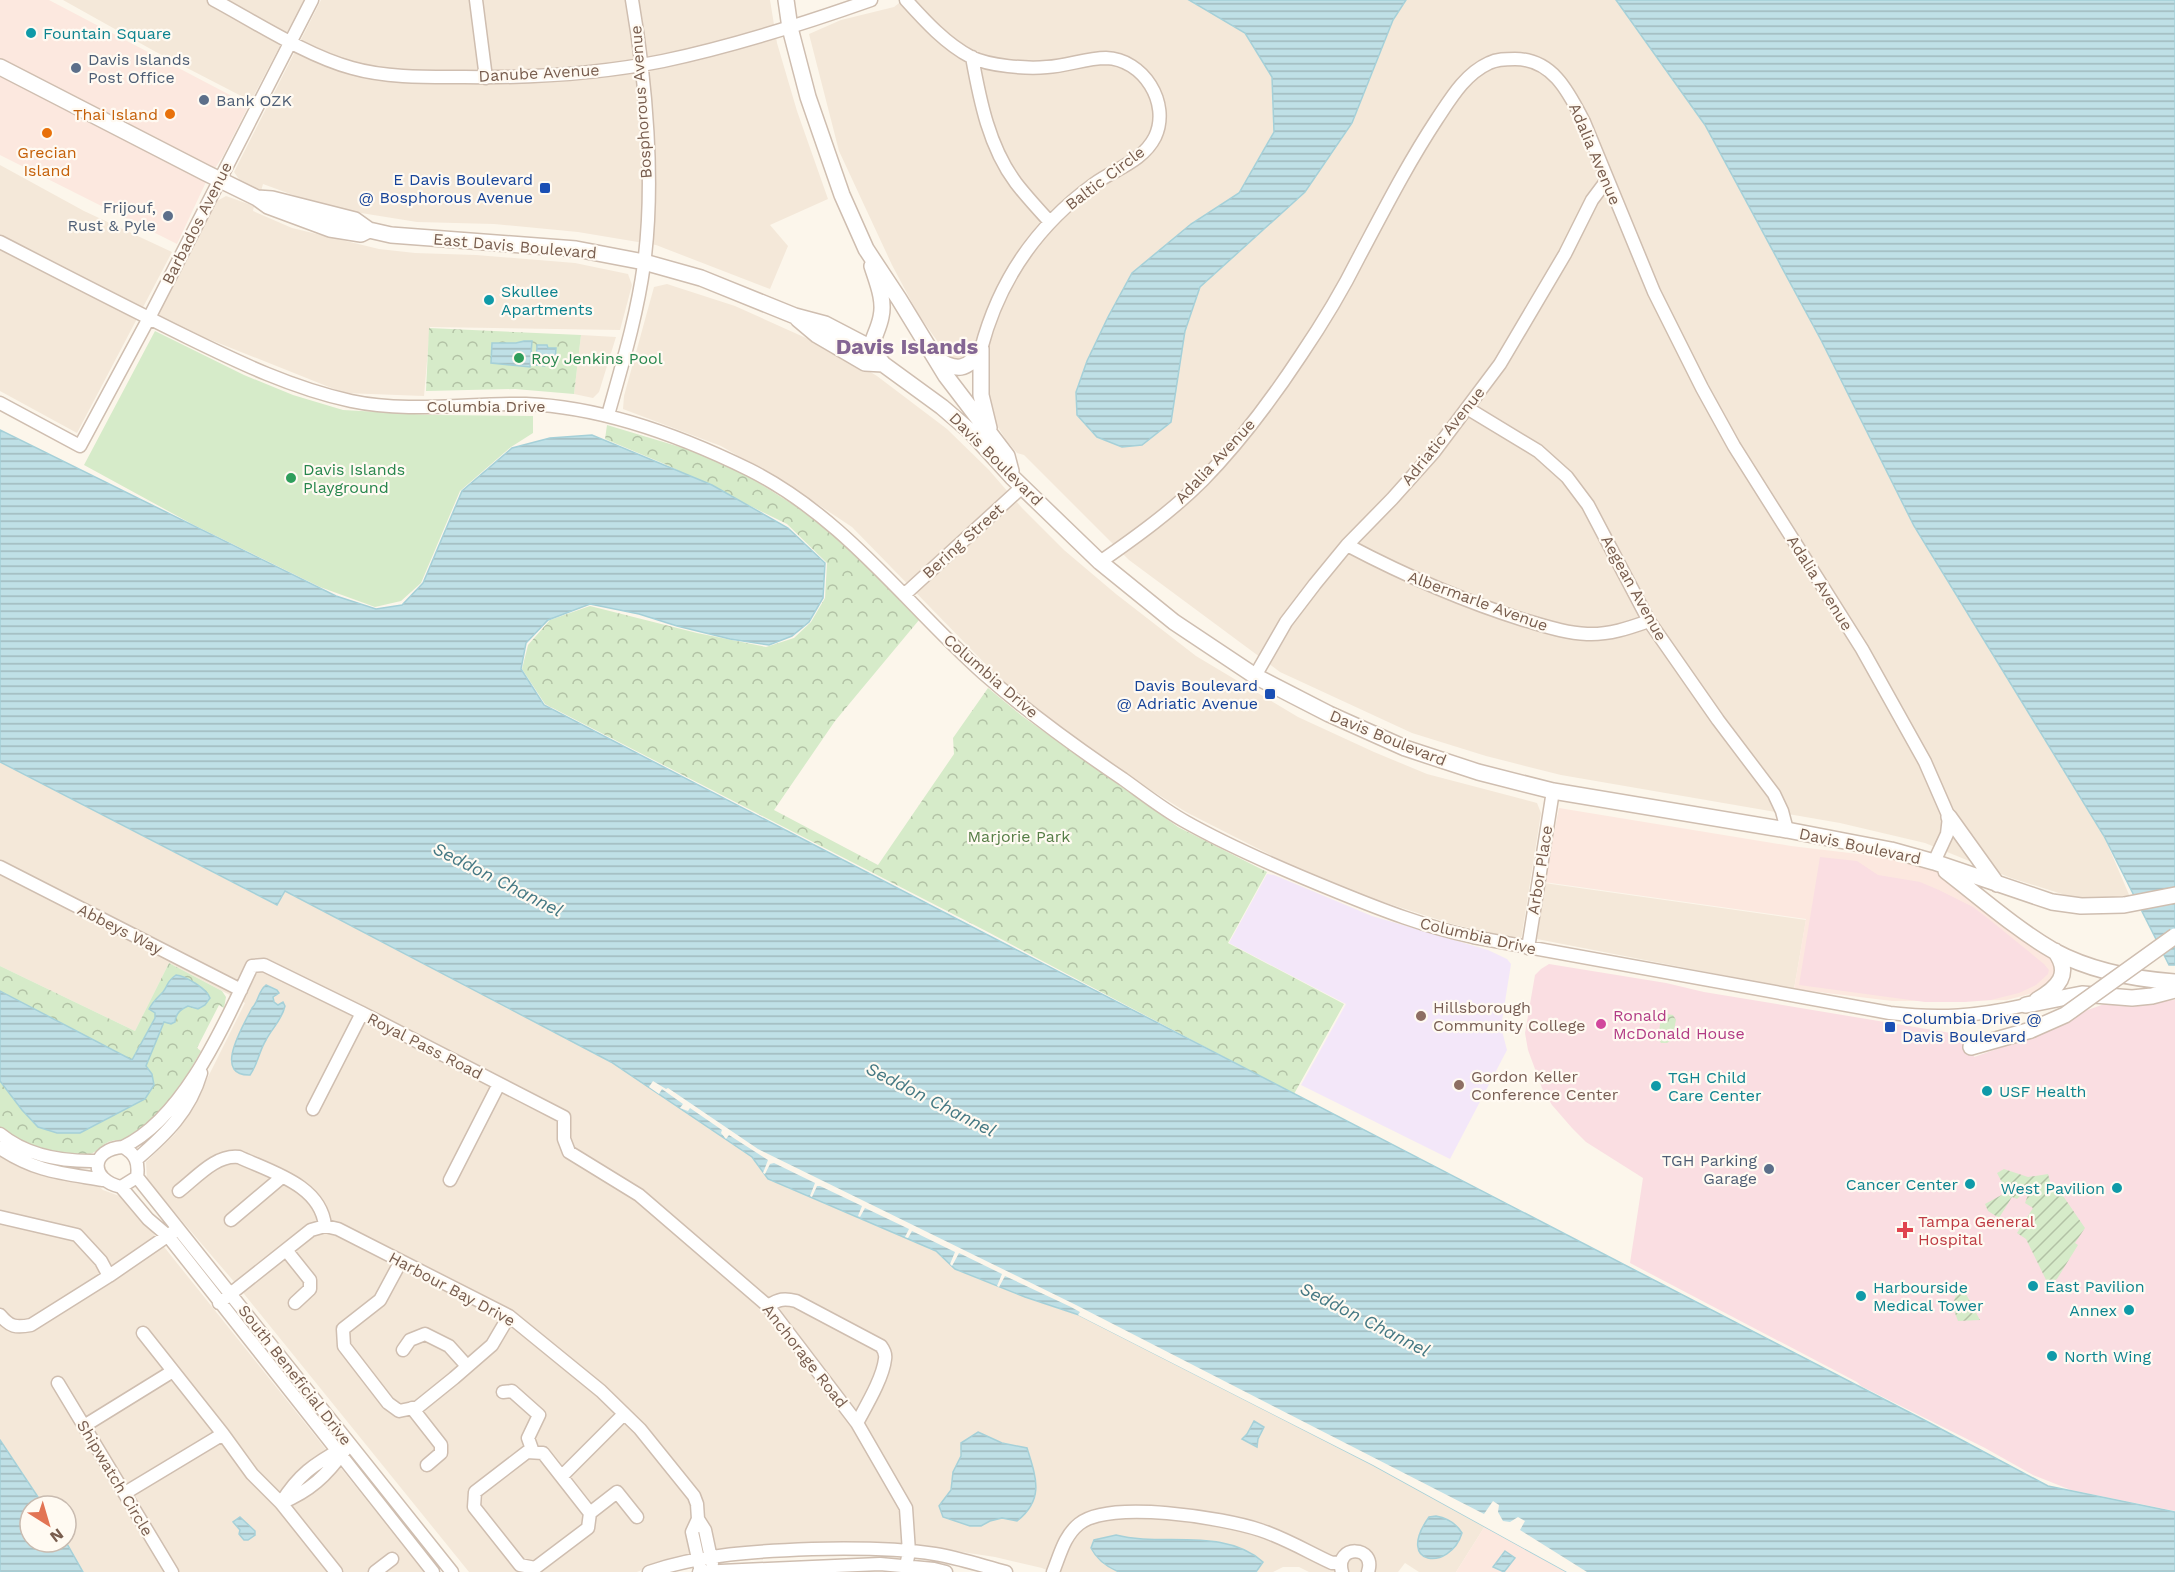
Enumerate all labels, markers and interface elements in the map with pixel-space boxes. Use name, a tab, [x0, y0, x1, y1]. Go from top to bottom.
place label: Fountain Square	[43, 24, 171, 43]
street label: Bosphorous Avenue	[626, 25, 656, 179]
marker: Fountain Square	[24, 26, 38, 40]
place label: Davis Islands Post Office	[88, 50, 190, 87]
street label: Danube Avenue	[478, 60, 600, 86]
marker: Davis Islands Post Office	[69, 61, 83, 75]
place label: Bank OZK	[216, 91, 292, 110]
marker: Bank OZK	[197, 93, 211, 107]
street label: Adalia Avenue	[1565, 100, 1625, 208]
place label: Thai Island	[73, 105, 158, 124]
marker: Thai Island	[163, 107, 177, 121]
marker: Grecian Island	[40, 126, 54, 140]
street label: Baltic Circle	[1062, 142, 1148, 214]
place label: Grecian Island	[17, 143, 77, 180]
street label: Barbados Avenue	[158, 159, 236, 287]
place label: E Davis Boulevard @ Bosphorous Avenue	[359, 170, 533, 207]
marker: E Davis Boulevard @ Bosphorous Avenue	[538, 181, 552, 195]
place label: Frijouf, Rust & Pyle	[68, 198, 156, 235]
marker: Frijouf, Rust & Pyle	[161, 209, 175, 223]
street label: East Davis Boulevard	[433, 229, 597, 263]
place label: Skullee Apartments	[501, 282, 593, 319]
marker: Skullee Apartments	[482, 293, 496, 307]
district label: Davis Islands	[836, 334, 979, 359]
place label: Roy Jenkins Pool	[531, 349, 663, 368]
marker: Roy Jenkins Pool	[512, 351, 526, 365]
street label: Adriatic Avenue	[1397, 383, 1489, 489]
street label: Columbia Drive	[427, 397, 545, 416]
street label: Davis Boulevard	[945, 408, 1047, 510]
street label: Adalia Avenue	[1171, 415, 1259, 507]
place label: Davis Islands Playground	[303, 460, 405, 497]
marker: Davis Islands Playground	[284, 471, 298, 485]
street label: Bering Street	[919, 499, 1008, 582]
street label: Aegean Avenue	[1597, 532, 1671, 644]
street label: Adalia Avenue	[1783, 532, 1857, 634]
street label: Albermarle Avenue	[1405, 567, 1551, 635]
street label: Columbia Drive	[940, 630, 1042, 722]
place label: Davis Boulevard @ Adriatic Avenue	[1117, 676, 1258, 713]
marker: Davis Boulevard @ Adriatic Avenue	[1263, 687, 1277, 701]
street label: Davis Boulevard	[1327, 706, 1449, 770]
street label: Arbor Place	[1524, 824, 1556, 916]
street label: Davis Boulevard	[1797, 824, 1923, 868]
park label: Marjorie Park	[968, 827, 1070, 846]
water label: Seddon Channel	[430, 837, 566, 921]
street label: Abbeys Way	[74, 900, 166, 959]
street label: Columbia Drive	[1418, 913, 1538, 959]
place label: Hillsborough Community College	[1433, 998, 1585, 1035]
place label: Ronald McDonald House	[1613, 1006, 1745, 1043]
street label: Royal Pass Road	[364, 1009, 486, 1083]
marker: Hillsborough Community College	[1414, 1009, 1428, 1023]
place label: Columbia Drive @ Davis Boulevard	[1902, 1009, 2042, 1046]
marker: Ronald McDonald House	[1594, 1017, 1608, 1031]
marker: Columbia Drive @ Davis Boulevard	[1883, 1020, 1897, 1034]
water label: Seddon Channel	[863, 1057, 999, 1141]
place label: Gordon Keller Conference Center	[1471, 1067, 1619, 1104]
place label: TGH Child Care Center	[1668, 1068, 1762, 1105]
marker: Gordon Keller Conference Center	[1452, 1078, 1466, 1092]
marker: TGH Child Care Center	[1649, 1079, 1663, 1093]
place label: USF Health	[1999, 1082, 2087, 1101]
marker: USF Health	[1980, 1084, 1994, 1098]
place label: TGH Parking Garage	[1662, 1151, 1757, 1188]
marker: TGH Parking Garage	[1762, 1162, 1776, 1176]
place label: Cancer Center	[1846, 1175, 1958, 1194]
marker: Cancer Center	[1963, 1177, 1977, 1191]
place label: West Pavilion	[2001, 1179, 2105, 1198]
marker: West Pavilion	[2110, 1181, 2124, 1195]
place label: Tampa General Hospital	[1918, 1212, 2035, 1249]
marker: Tampa General Hospital	[1896, 1221, 1914, 1239]
street label: Harbour Bay Drive	[386, 1248, 518, 1330]
water label: Seddon Channel	[1297, 1277, 1433, 1361]
place label: East Pavilion	[2045, 1277, 2145, 1296]
place label: Harbourside Medical Tower	[1873, 1278, 1984, 1315]
marker: East Pavilion	[2026, 1279, 2040, 1293]
marker: Harbourside Medical Tower	[1854, 1289, 1868, 1303]
street label: Anchorage Road	[759, 1300, 851, 1412]
street label: South Beneficial Drive	[234, 1301, 356, 1449]
place label: Annex	[2069, 1301, 2117, 1320]
marker: Annex	[2122, 1303, 2136, 1317]
place label: North Wing	[2064, 1347, 2151, 1366]
marker: North Wing	[2045, 1349, 2059, 1363]
street label: Shipwatch Circle	[73, 1417, 157, 1539]
north arrow	[18, 1494, 78, 1554]
text: N	[46, 1524, 67, 1547]

